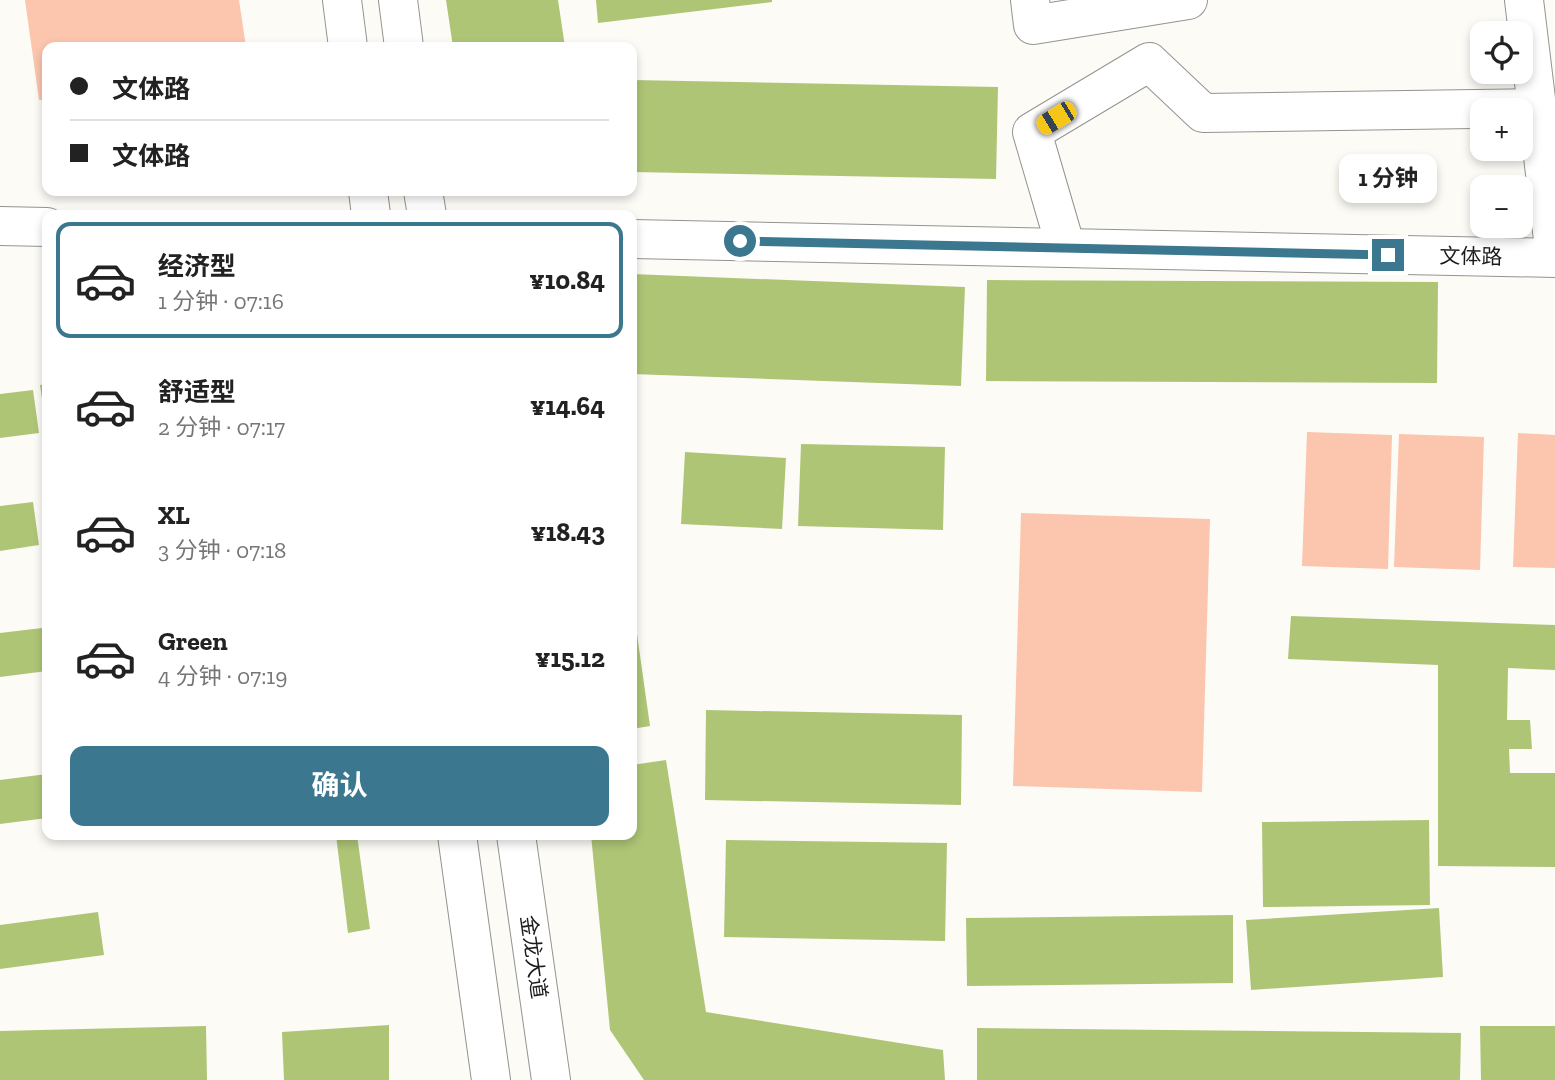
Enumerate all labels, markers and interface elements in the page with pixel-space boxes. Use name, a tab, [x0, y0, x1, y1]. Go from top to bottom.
map controls	[1470, 21, 1533, 238]
button: locate	[1470, 21, 1533, 84]
text: 文体路	[112, 73, 190, 105]
car	[1033, 98, 1080, 138]
button: +	[1470, 98, 1533, 161]
text: 文体路	[112, 140, 190, 172]
callout: 1 分钟	[1339, 154, 1437, 202]
text: 1 分钟	[1358, 164, 1418, 192]
button: −	[1470, 175, 1533, 238]
route start	[724, 225, 756, 257]
route end	[1372, 239, 1404, 271]
street label: 文体路	[1439, 243, 1503, 269]
icon: car	[74, 249, 137, 312]
text: 经济型	[158, 250, 236, 282]
text: ¥10.84	[529, 264, 605, 296]
text: 1 分钟 · 07:16	[158, 287, 284, 315]
icon: car	[74, 375, 137, 438]
text: 舒适型	[158, 376, 236, 408]
text: ¥14.64	[530, 390, 605, 422]
text: 2 分钟 · 07:17	[158, 413, 285, 441]
text: XL	[158, 499, 190, 531]
icon: car	[74, 501, 137, 564]
text: ¥18.43	[530, 516, 605, 548]
text: 3 分钟 · 07:18	[158, 536, 286, 564]
text: Green	[158, 625, 228, 657]
icon: car	[74, 627, 137, 690]
text: ¥15.12	[535, 642, 605, 674]
text: 4 分钟 · 07:19	[158, 662, 287, 690]
button: 确认	[70, 746, 609, 826]
street label: 金龙大道	[516, 914, 552, 1000]

